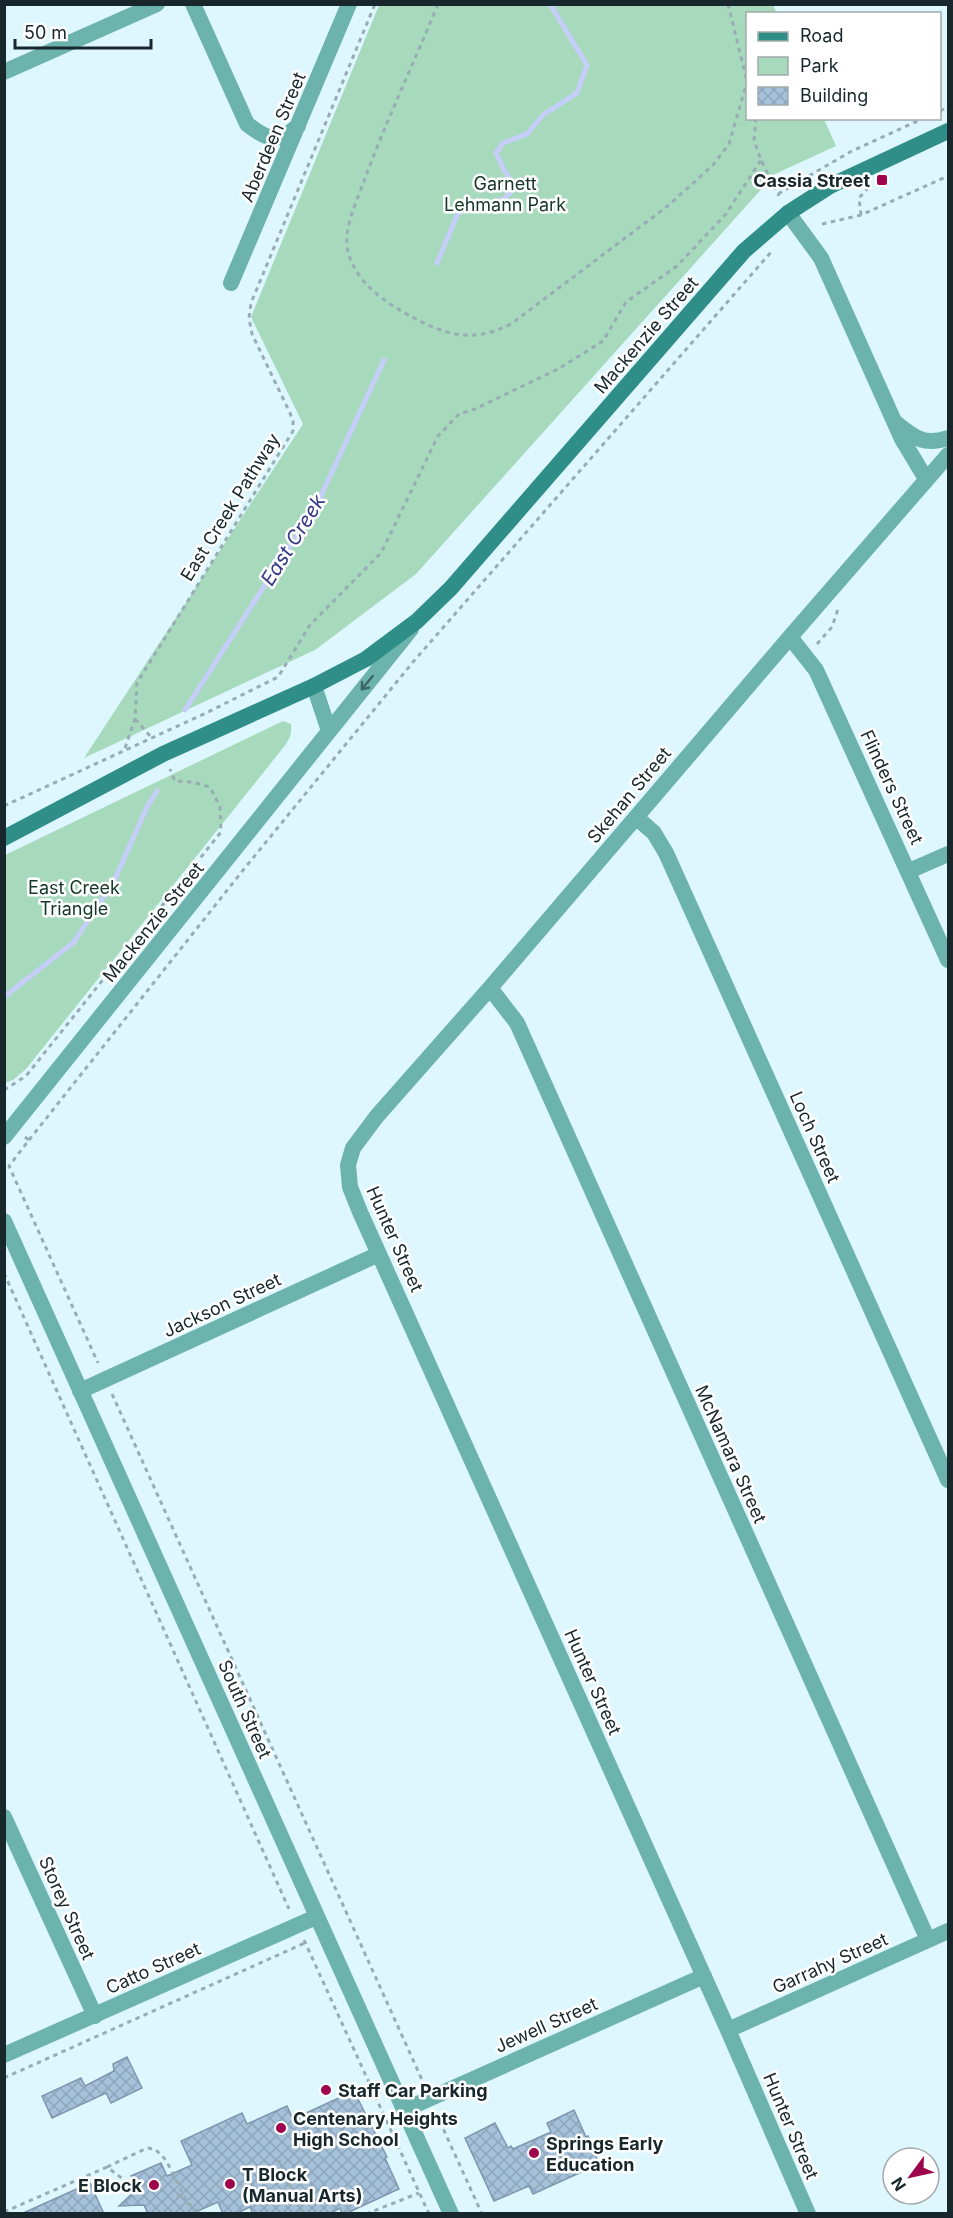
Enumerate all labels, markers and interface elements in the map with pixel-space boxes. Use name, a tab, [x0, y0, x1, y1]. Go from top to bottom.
scale bar	[15, 12, 152, 50]
legend	[746, 12, 941, 120]
text: 50 m	[24, 22, 67, 43]
text: Road	[800, 25, 843, 46]
text: Park	[800, 55, 839, 76]
street label: Aberdeen Street	[236, 69, 310, 205]
text: Building	[800, 85, 868, 106]
place label: Cassia Street	[753, 170, 870, 191]
park label: Garnett Lehmann Park	[444, 173, 566, 215]
marker: Cassia Street	[875, 173, 889, 187]
street label: Mackenzie Street	[590, 272, 703, 398]
street label: East Creek Pathway	[176, 429, 284, 585]
water label: East Creek	[256, 489, 331, 590]
one-way arrow	[361, 675, 374, 691]
street label: Flinders Street	[856, 727, 928, 848]
street label: Skehan Street	[583, 743, 675, 847]
street label: Mackenzie Street	[98, 858, 208, 986]
park label: East Creek Triangle	[28, 877, 120, 919]
street label: Loch Street	[786, 1088, 845, 1186]
street label: Hunter Street	[362, 1183, 428, 1295]
street label: Jackson Street	[160, 1269, 284, 1341]
street label: McNamara Street	[691, 1382, 771, 1526]
street label: Hunter Street	[560, 1626, 626, 1738]
street label: South Street	[214, 1657, 276, 1762]
street label: Storey Street	[35, 1853, 99, 1963]
street label: Garrahy Street	[769, 1928, 891, 1998]
street label: Catto Street	[103, 1938, 204, 1998]
street label: Jewell Street	[492, 1993, 601, 2057]
street label: Hunter Street	[759, 2070, 823, 2182]
place label: Staff Car Parking	[338, 2080, 488, 2101]
marker: Staff Car Parking	[319, 2083, 333, 2097]
place label: Centenary Heights High School	[293, 2108, 458, 2150]
marker: Centenary Heights High School	[274, 2121, 288, 2135]
place label: Springs Early Education	[546, 2133, 663, 2175]
marker: Springs Early Education	[527, 2146, 541, 2160]
north arrow	[881, 2146, 941, 2206]
place label: T Block (Manual Arts)	[242, 2164, 362, 2206]
text: N	[887, 2174, 910, 2195]
place label: E Block	[78, 2175, 143, 2196]
marker: T Block (Manual Arts)	[223, 2177, 237, 2191]
marker: E Block	[147, 2178, 161, 2192]

